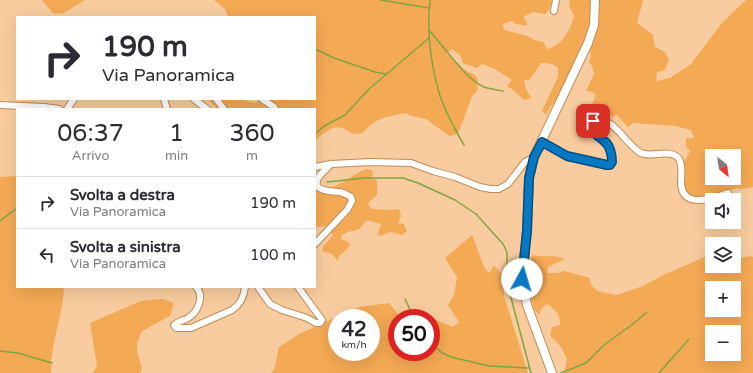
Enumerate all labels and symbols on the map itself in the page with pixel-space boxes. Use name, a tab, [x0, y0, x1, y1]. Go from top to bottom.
pin	[576, 104, 610, 138]
north arrow	[705, 149, 741, 185]
position arrow	[501, 258, 543, 300]
speed limit sign: 50	[388, 309, 440, 361]

